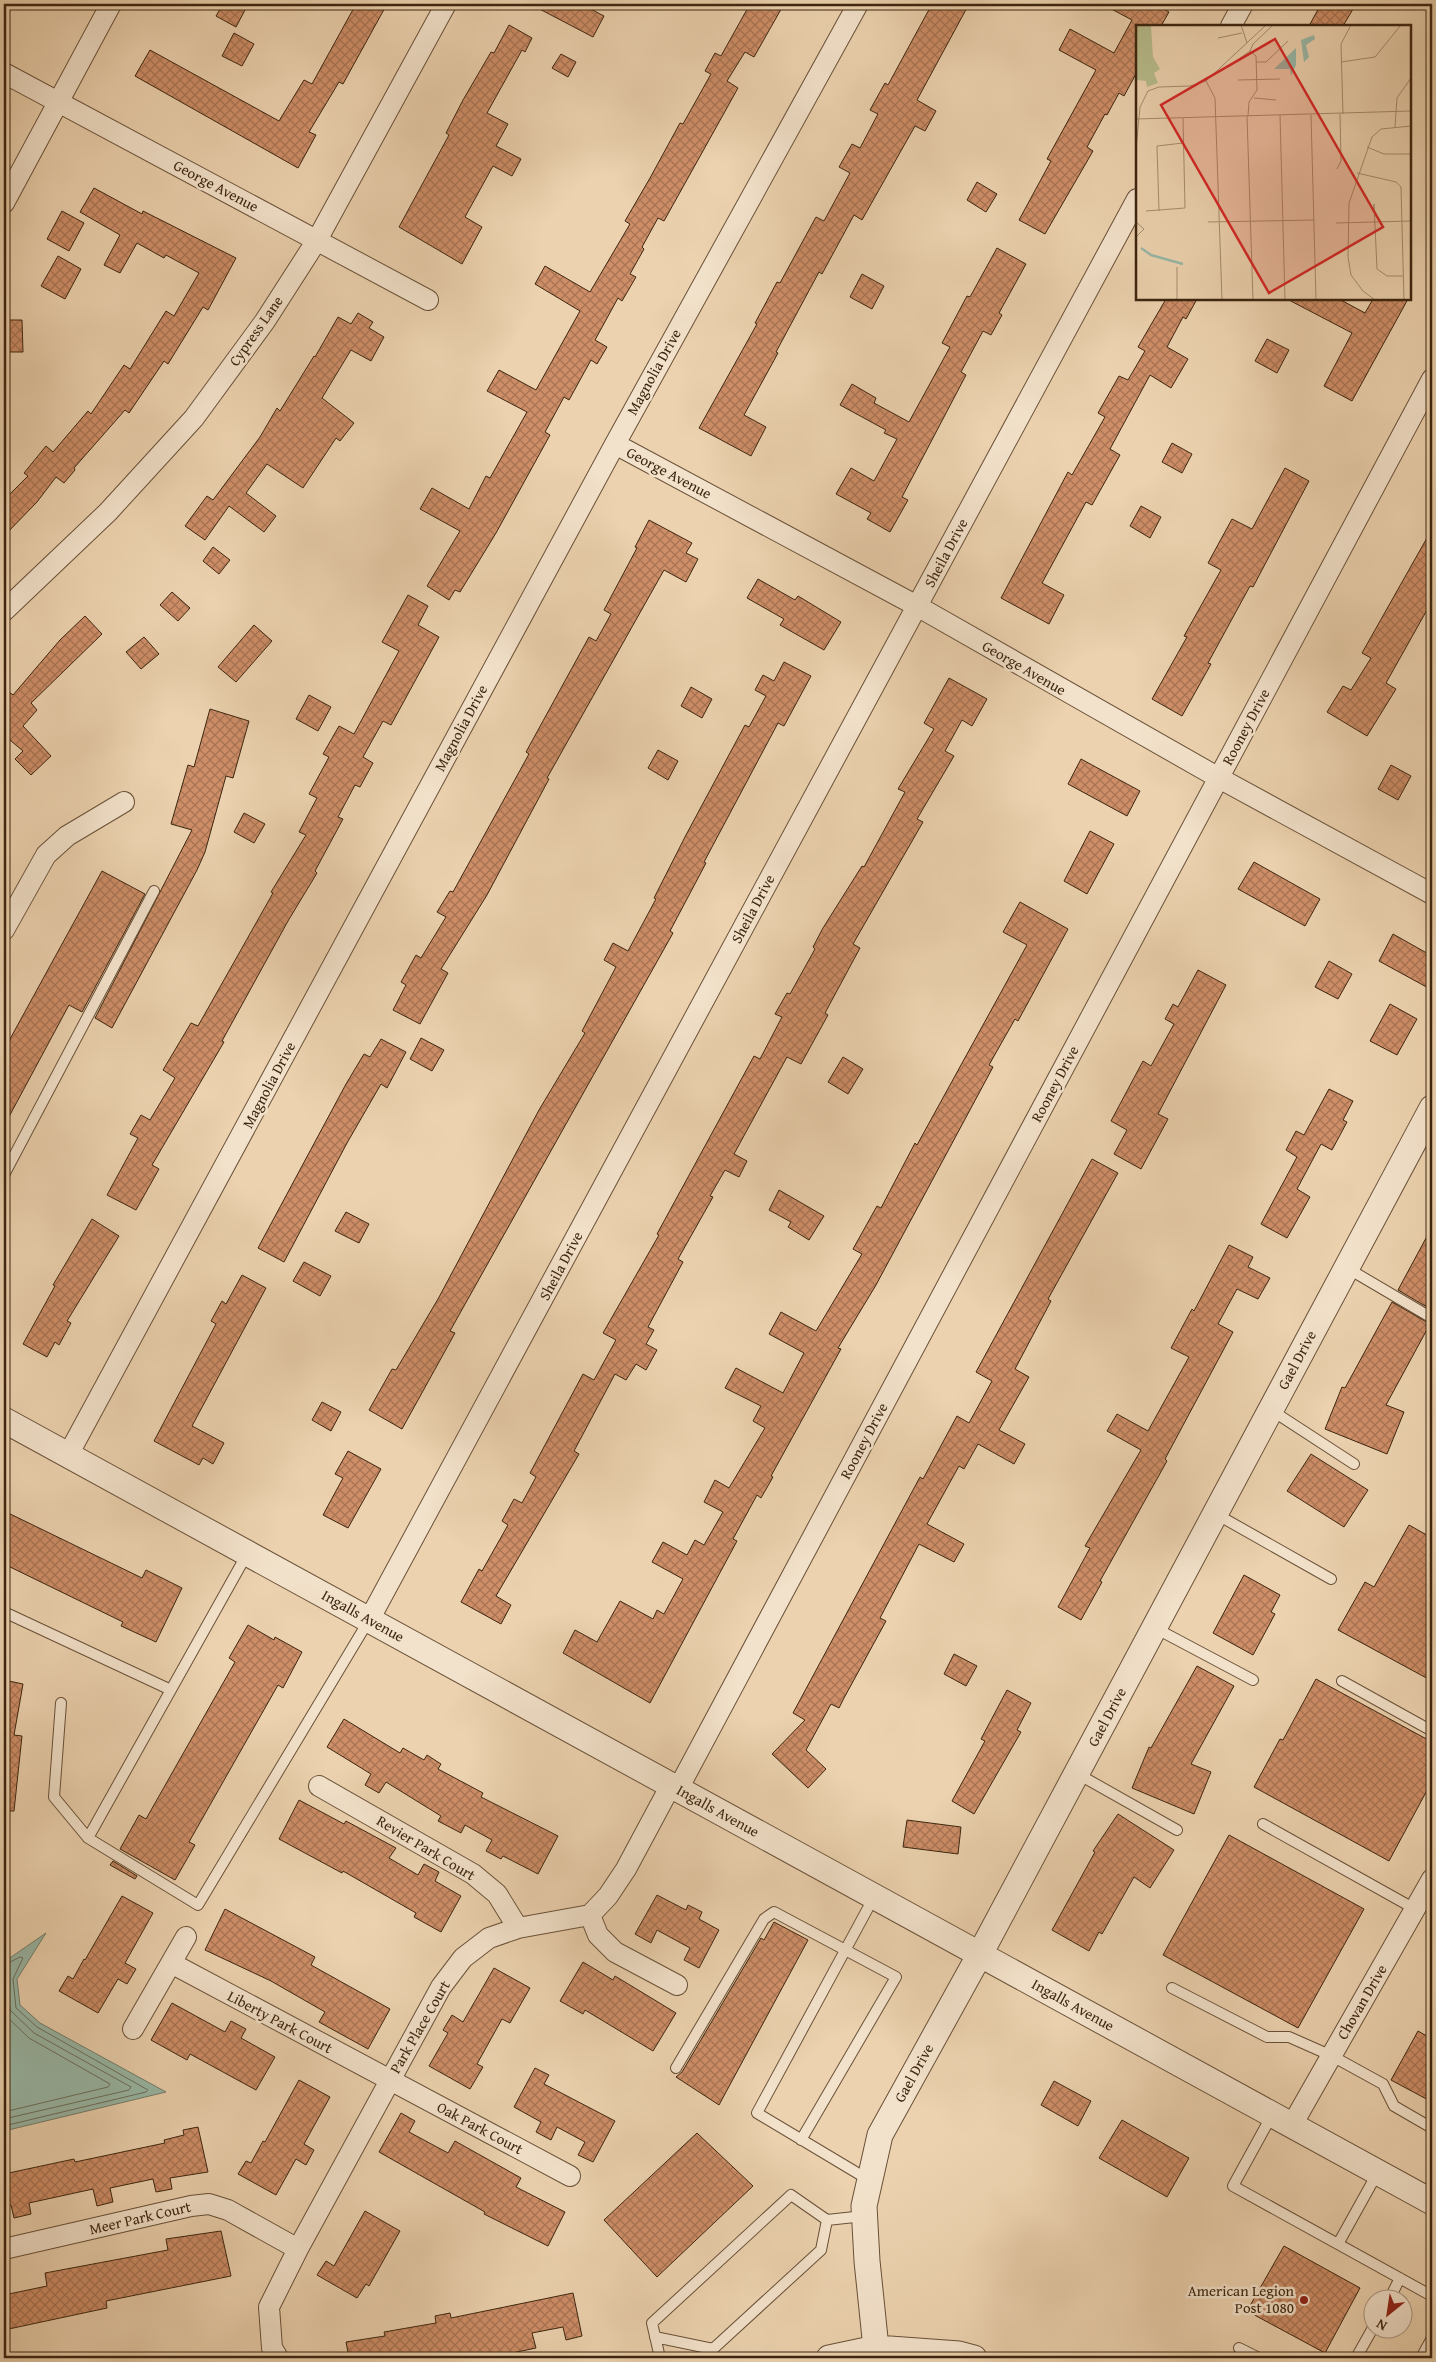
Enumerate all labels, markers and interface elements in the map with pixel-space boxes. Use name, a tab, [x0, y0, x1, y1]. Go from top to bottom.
inset map	[1136, 25, 1411, 300]
street label: George Avenue	[170, 154, 262, 217]
street label: Cypress Lane	[224, 291, 288, 370]
street label: Magnolia Drive	[621, 325, 686, 419]
street label: George Avenue	[623, 441, 715, 504]
street label: Sheila Drive	[919, 515, 972, 591]
street label: George Avenue	[978, 635, 1070, 700]
street label: Magnolia Drive	[429, 681, 492, 775]
street label: Rooney Drive	[1217, 685, 1275, 769]
street label: Sheila Drive	[726, 871, 779, 947]
street label: Magnolia Drive	[237, 1038, 300, 1132]
street label: Rooney Drive	[1026, 1042, 1084, 1126]
street label: Sheila Drive	[534, 1228, 587, 1304]
street label: Gael Drive	[1272, 1327, 1321, 1393]
street label: Rooney Drive	[835, 1399, 893, 1483]
street label: Ingalls Avenue	[318, 1584, 408, 1647]
street label: Gael Drive	[1082, 1684, 1131, 1750]
street label: Ingalls Avenue	[673, 1779, 763, 1842]
street label: Revier Park Court	[373, 1810, 480, 1886]
street label: Chovan Drive	[1332, 1960, 1392, 2043]
street label: Ingalls Avenue	[1028, 1973, 1118, 2036]
street label: Park Place Court	[384, 1976, 455, 2077]
street label: Liberty Park Court	[224, 1985, 337, 2058]
street label: Gael Drive	[889, 2040, 938, 2106]
street label: Oak Park Court	[433, 2096, 528, 2159]
street label: Meer Park Court	[87, 2195, 193, 2239]
place label: American Legion Post 1080	[1188, 2280, 1295, 2318]
north arrow	[1364, 2290, 1414, 2340]
marker: American Legion Post 1080	[1298, 2294, 1310, 2306]
text: N	[1372, 2314, 1391, 2336]

